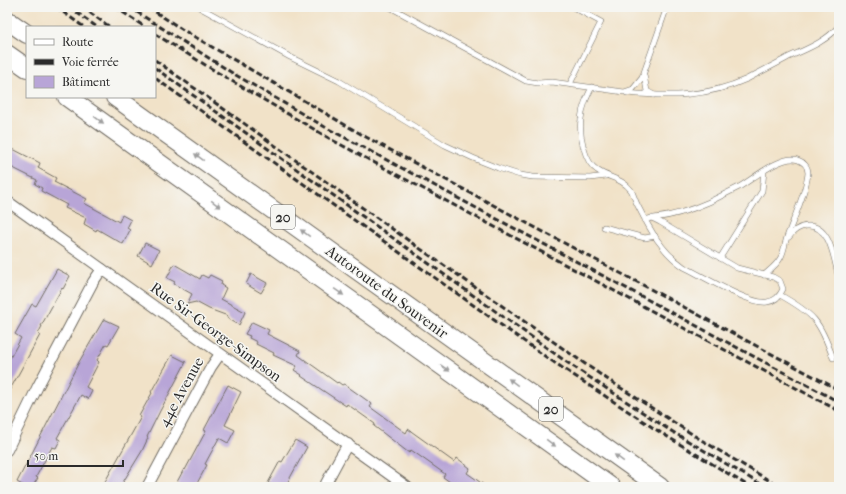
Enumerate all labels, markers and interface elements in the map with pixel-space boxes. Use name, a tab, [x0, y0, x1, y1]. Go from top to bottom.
legend	[26, 26, 156, 98]
text: Route	[62, 35, 94, 49]
text: Voie ferrée	[61, 55, 119, 69]
text: Bâtiment	[62, 75, 111, 89]
one-way arrow	[93, 116, 104, 124]
one-way arrow	[194, 153, 205, 161]
one-way arrow	[210, 199, 221, 208]
road number: 20	[271, 205, 295, 229]
one-way arrow	[300, 229, 310, 237]
street label: Autoroute du Souvenir	[322, 241, 452, 343]
street label: Rue Sir-George-Simpson	[147, 278, 285, 386]
one-way arrow	[334, 288, 344, 296]
street label: 44e Avenue	[155, 354, 208, 430]
one-way arrow	[440, 364, 450, 372]
one-way arrow	[508, 378, 519, 386]
road number: 20	[539, 397, 563, 421]
one-way arrow	[545, 439, 556, 448]
scale bar	[28, 442, 123, 468]
text: 50 m	[34, 449, 58, 463]
one-way arrow	[614, 454, 624, 462]

